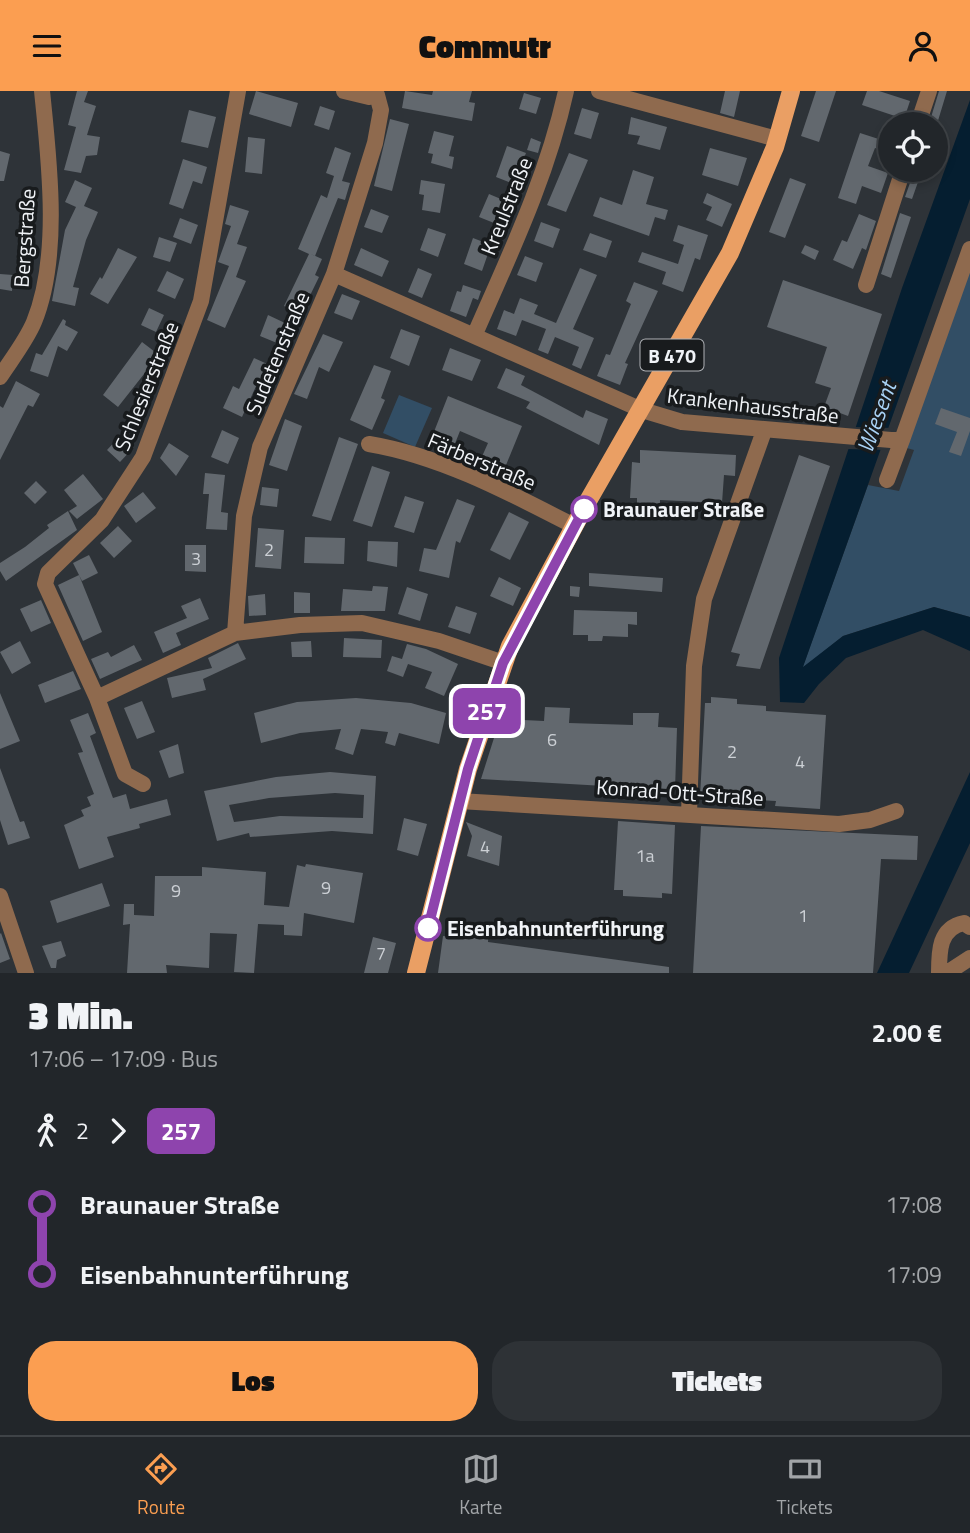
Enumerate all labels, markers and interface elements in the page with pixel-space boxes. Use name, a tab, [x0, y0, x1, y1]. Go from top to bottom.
text: Commutr	[419, 22, 551, 70]
icon: menu	[28, 27, 66, 65]
icon: person	[904, 27, 942, 65]
map controls	[878, 112, 948, 182]
button: locate	[878, 112, 948, 182]
street label: Kreulstraße	[472, 152, 540, 260]
street label: Bergstraße	[5, 187, 43, 289]
street label: Sudetenstraße	[237, 286, 317, 420]
street label: Schlesierstraße	[105, 316, 187, 456]
road number: B 470	[640, 339, 704, 371]
water label: Wiesent	[847, 374, 906, 458]
street label: Krankenhausstraße	[665, 379, 841, 431]
street label: Färberstraße	[423, 424, 541, 498]
place label: Braunauer Straße	[603, 493, 764, 525]
marker: Braunauer Straße	[571, 496, 597, 522]
house number: 2	[264, 536, 274, 563]
house number: 3	[191, 545, 201, 572]
line badge: 257	[447, 688, 527, 734]
text: 257	[467, 693, 507, 729]
house number: 6	[547, 726, 557, 753]
house number: 2	[727, 738, 737, 765]
house number: 4	[795, 748, 805, 775]
street label: Konrad-Ott-Straße	[595, 770, 765, 814]
house number: 4	[480, 833, 490, 860]
house number: 1a	[635, 842, 655, 869]
house number: 9	[321, 874, 331, 901]
house number: 9	[171, 877, 181, 904]
house number: 1	[798, 902, 808, 929]
place label: Eisenbahnunterführung	[447, 912, 664, 944]
marker: Eisenbahnunterführung	[415, 915, 441, 941]
house number: 7	[376, 940, 386, 967]
text: 3 Min.	[28, 986, 133, 1044]
text: 2.00 €	[871, 1013, 942, 1052]
text: 17:06 – 17:09 · Bus	[28, 1041, 218, 1076]
icon: walk	[28, 1112, 66, 1150]
icon: forward	[99, 1112, 137, 1150]
text: 2	[76, 1113, 89, 1148]
text: 257	[161, 1113, 201, 1149]
text: Braunauer Straße	[80, 1185, 279, 1224]
text: 17:08	[885, 1187, 942, 1222]
text: Eisenbahnunterführung	[80, 1255, 349, 1294]
text: 17:09	[885, 1257, 942, 1292]
button: Los	[28, 1341, 478, 1421]
button: Tickets	[492, 1341, 942, 1421]
tab: Route	[137, 1450, 185, 1521]
tab: Karte	[459, 1450, 502, 1521]
tab: Tickets	[777, 1450, 833, 1521]

